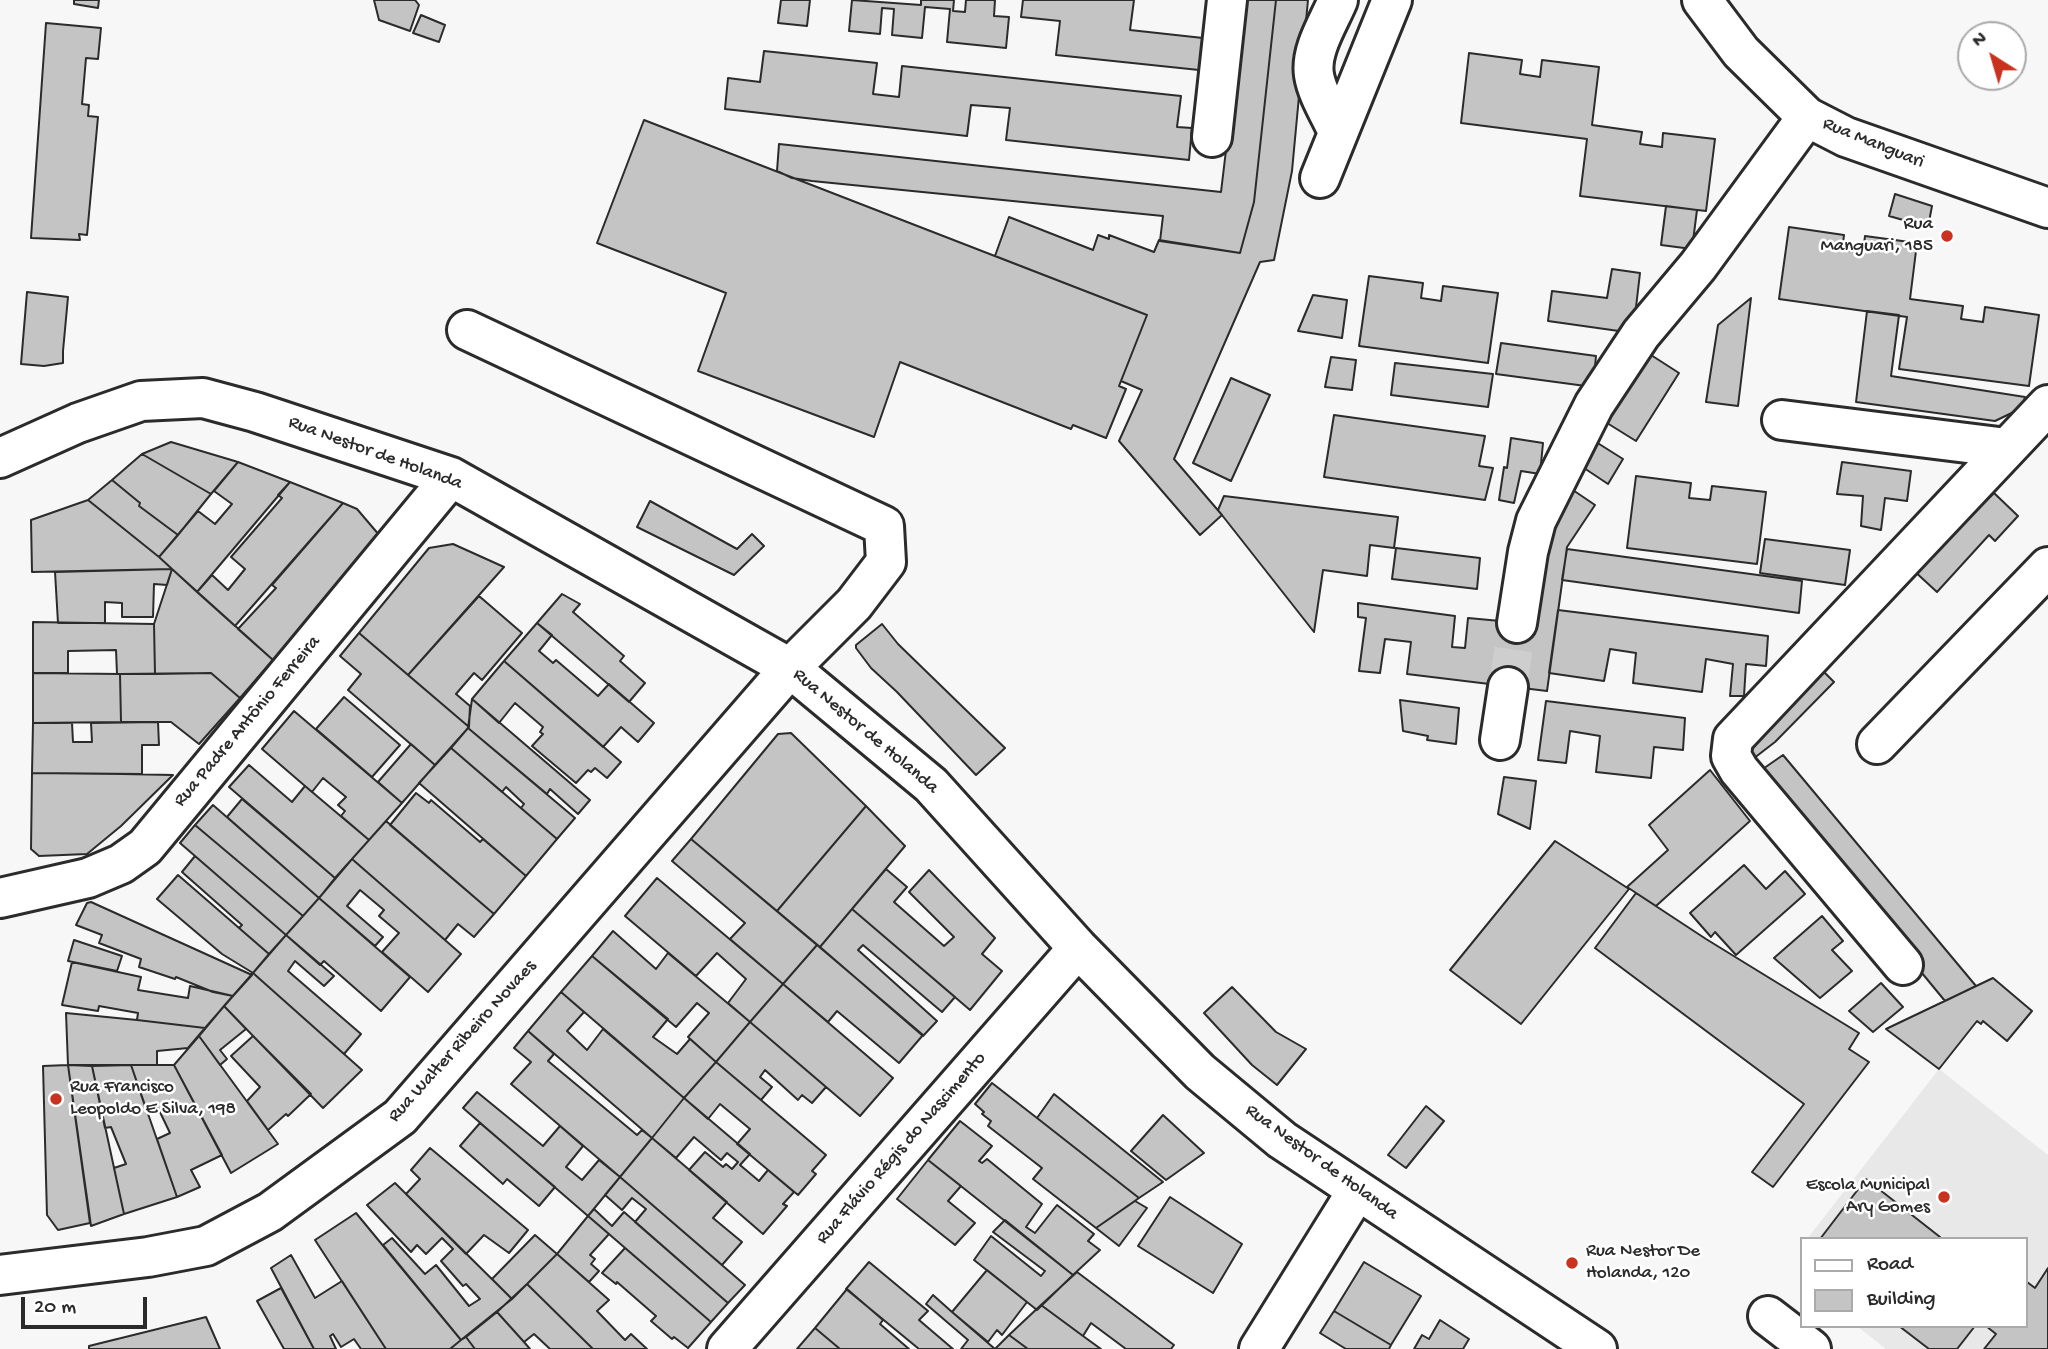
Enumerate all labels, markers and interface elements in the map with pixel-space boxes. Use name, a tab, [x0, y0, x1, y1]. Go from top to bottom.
north arrow	[1957, 21, 2027, 91]
text: N	[1968, 28, 1992, 53]
street label: Rua Manguari	[1819, 113, 1927, 175]
place label: Rua Manguari, 185	[1821, 214, 1933, 258]
marker: Rua Manguari, 185	[1939, 228, 1955, 244]
street label: Rua Nestor de Holanda	[285, 412, 465, 496]
street label: Rua Padre Antônio Ferreira	[170, 632, 326, 812]
street label: Rua Nestor de Holanda	[787, 664, 943, 800]
street label: Rua Walter Ribeiro Novaes	[384, 956, 542, 1128]
street label: Rua Flávio Régis do Nascimento	[812, 1048, 992, 1250]
place label: Rua Francisco Leopoldo E Silva, 198	[70, 1077, 236, 1121]
marker: Rua Francisco Leopoldo E Silva, 198	[48, 1091, 64, 1107]
street label: Rua Nestor de Holanda	[1240, 1100, 1402, 1226]
place label: Escola Municipal Ary Gomes	[1806, 1175, 1930, 1219]
marker: Escola Municipal Ary Gomes	[1936, 1189, 1952, 1205]
legend	[1800, 1237, 2027, 1328]
place label: Rua Nestor De Holanda, 120	[1586, 1241, 1700, 1285]
text: Road	[1867, 1253, 1913, 1278]
marker: Rua Nestor De Holanda, 120	[1564, 1255, 1580, 1271]
scale bar	[24, 1282, 150, 1326]
text: Building	[1867, 1288, 1936, 1313]
text: 20 m	[34, 1296, 76, 1321]

